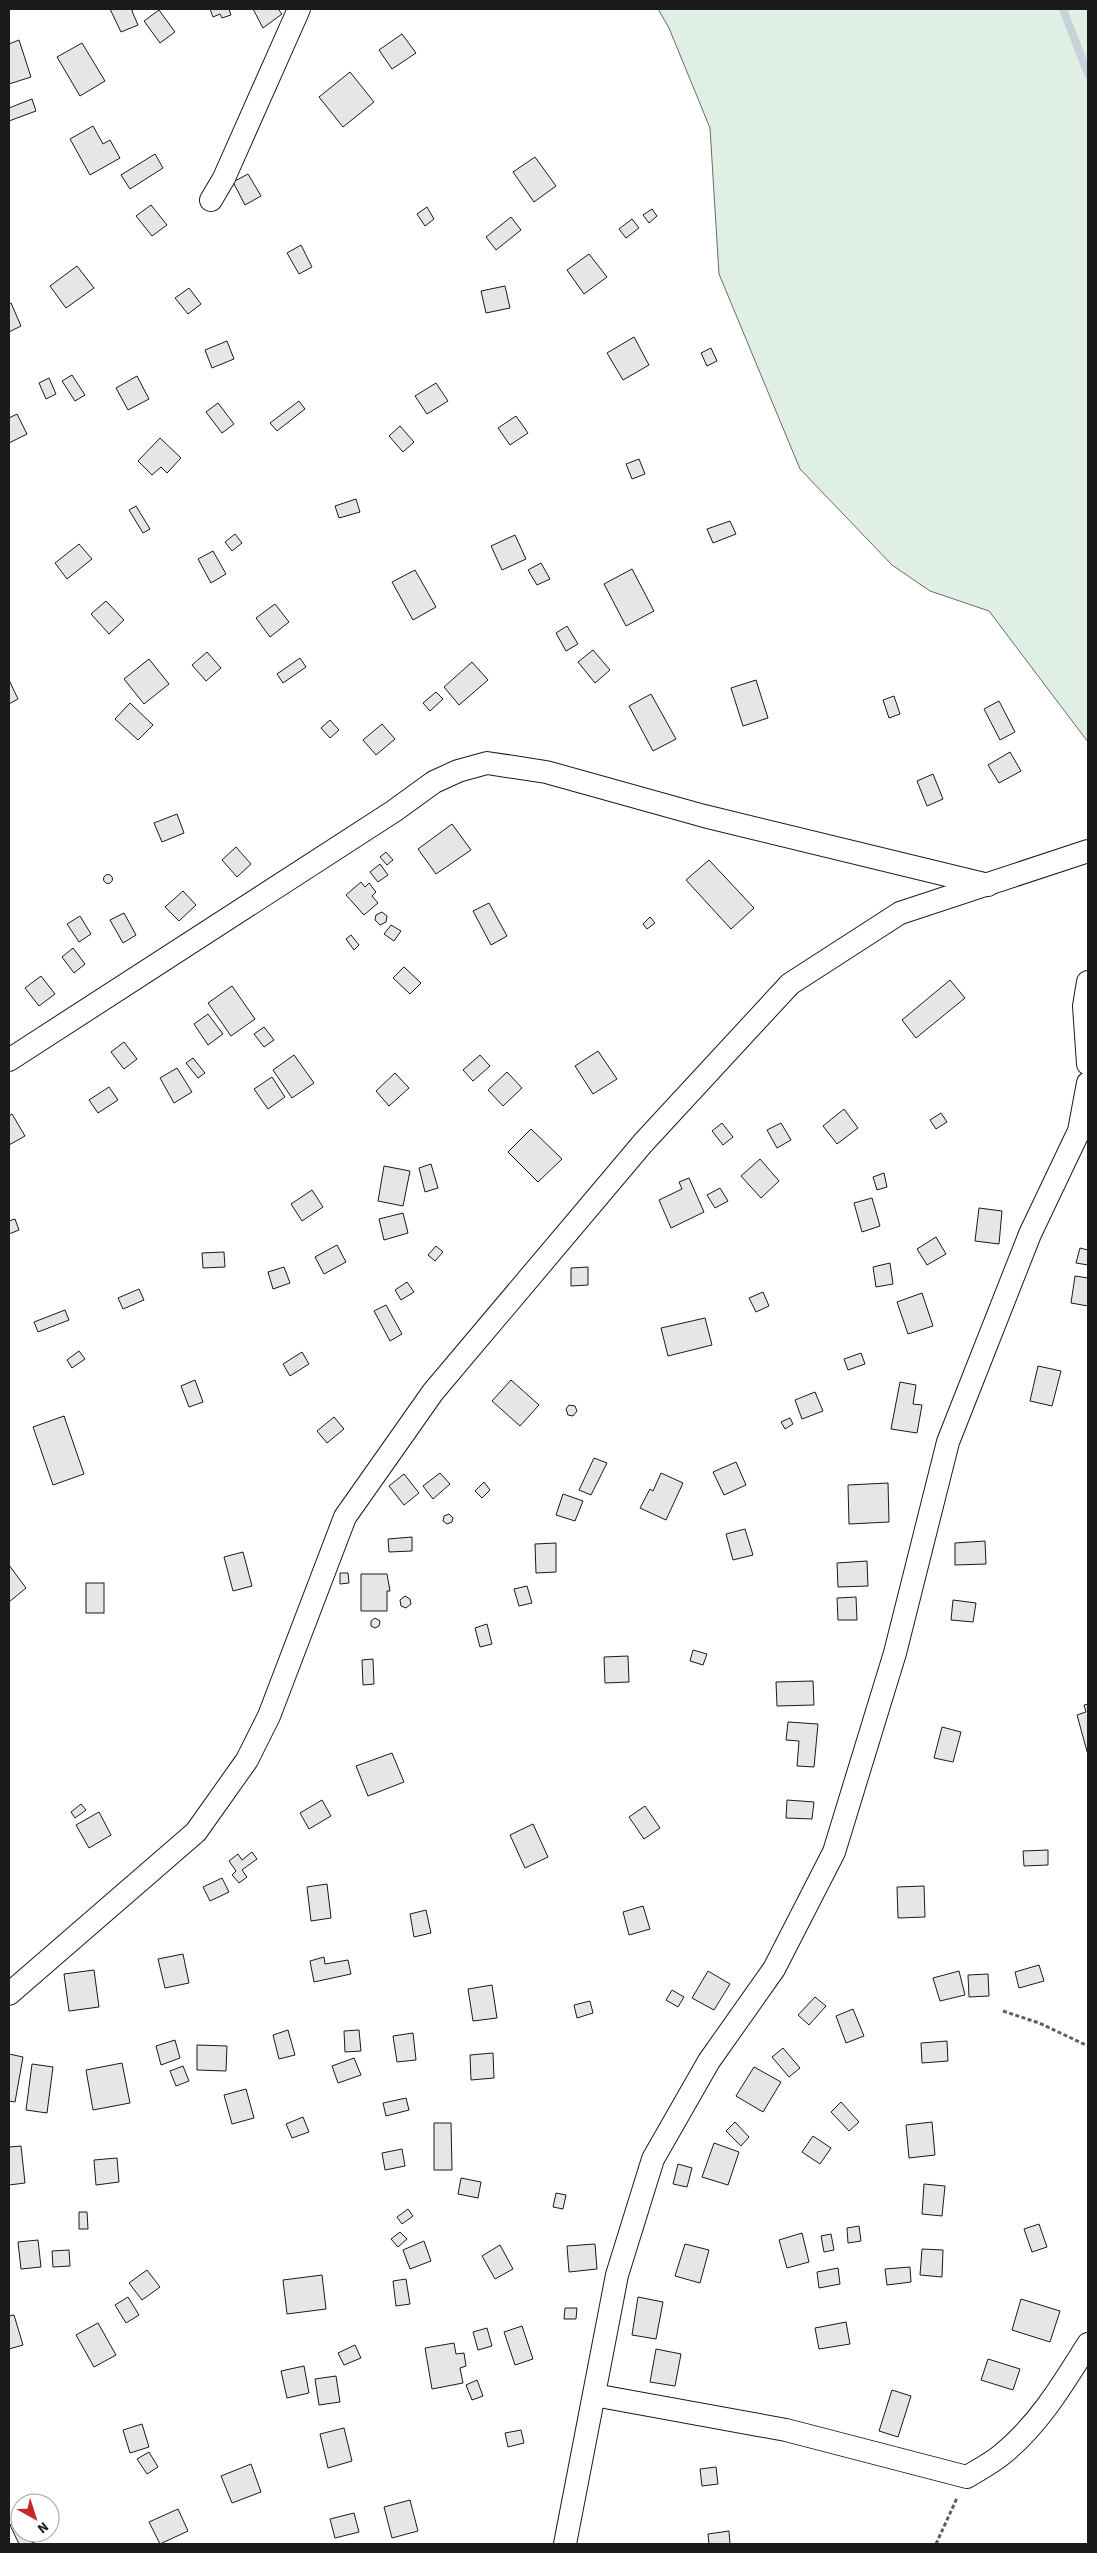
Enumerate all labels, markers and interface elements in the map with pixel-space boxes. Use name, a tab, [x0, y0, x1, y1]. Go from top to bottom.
north arrow	[10, 2493, 60, 2543]
text: N	[33, 2517, 52, 2538]

